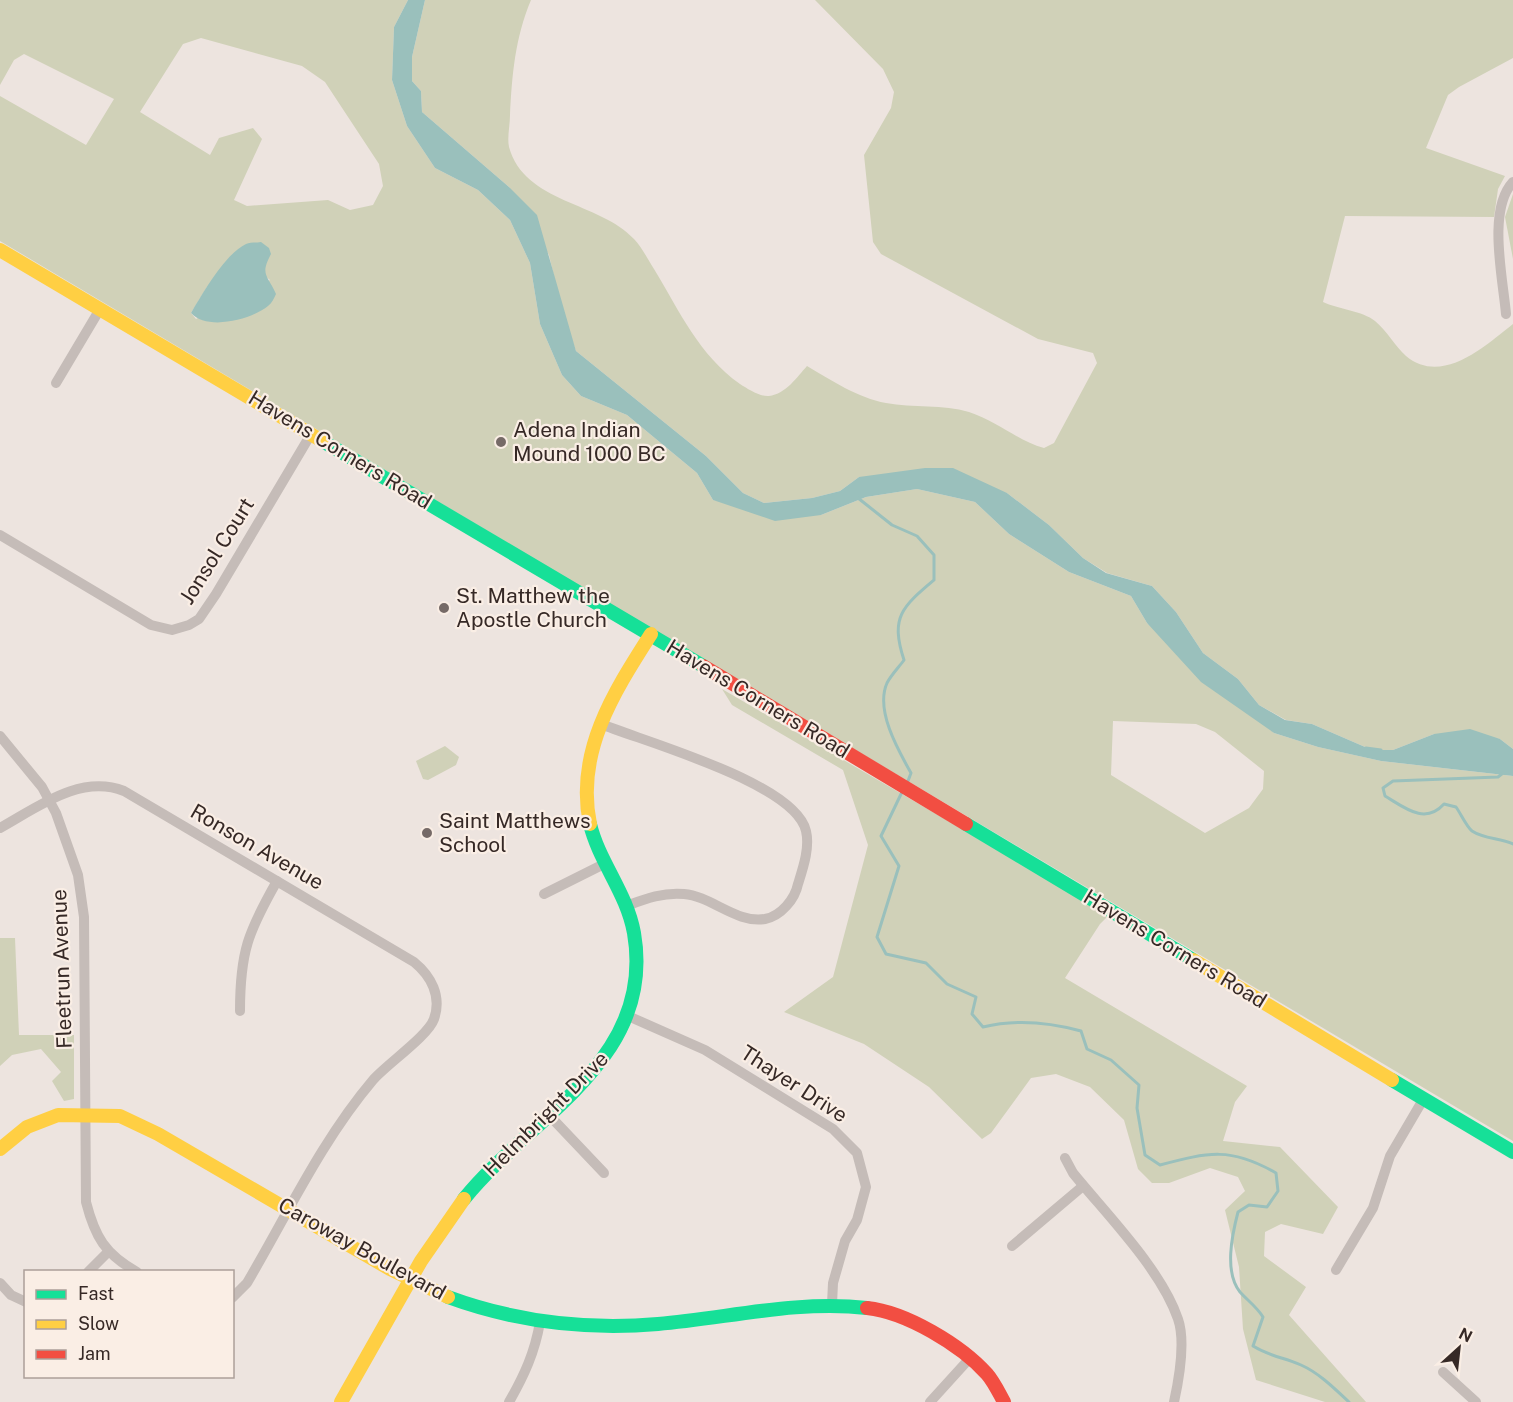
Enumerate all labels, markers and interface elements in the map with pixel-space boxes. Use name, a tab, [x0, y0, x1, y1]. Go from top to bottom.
street label: Havens Corners Road	[244, 385, 436, 514]
place label: Adena Indian Mound 1000 BC	[513, 417, 666, 466]
marker: Adena Indian Mound 1000 BC	[494, 435, 508, 449]
street label: Jonsol Court	[174, 493, 259, 609]
place label: St. Matthew the Apostle Church	[456, 583, 610, 632]
marker: St. Matthew the Apostle Church	[437, 601, 451, 615]
street label: Havens Corners Road	[662, 634, 854, 763]
street label: Ronson Avenue	[186, 798, 328, 895]
place label: Saint Matthews School	[439, 808, 591, 857]
marker: Saint Matthews School	[420, 826, 434, 840]
street label: Havens Corners Road	[1079, 884, 1271, 1013]
street label: Fleetrun Avenue	[46, 889, 77, 1049]
street label: Thayer Drive	[736, 1040, 852, 1127]
street label: Helmbright Drive	[478, 1046, 613, 1181]
street label: Caroway Boulevard	[274, 1192, 450, 1305]
legend	[24, 1270, 234, 1378]
text: Fast	[78, 1283, 114, 1304]
text: Slow	[78, 1313, 119, 1334]
north arrow	[1429, 1318, 1489, 1378]
text: N	[1456, 1324, 1475, 1346]
text: Jam	[78, 1343, 111, 1364]

